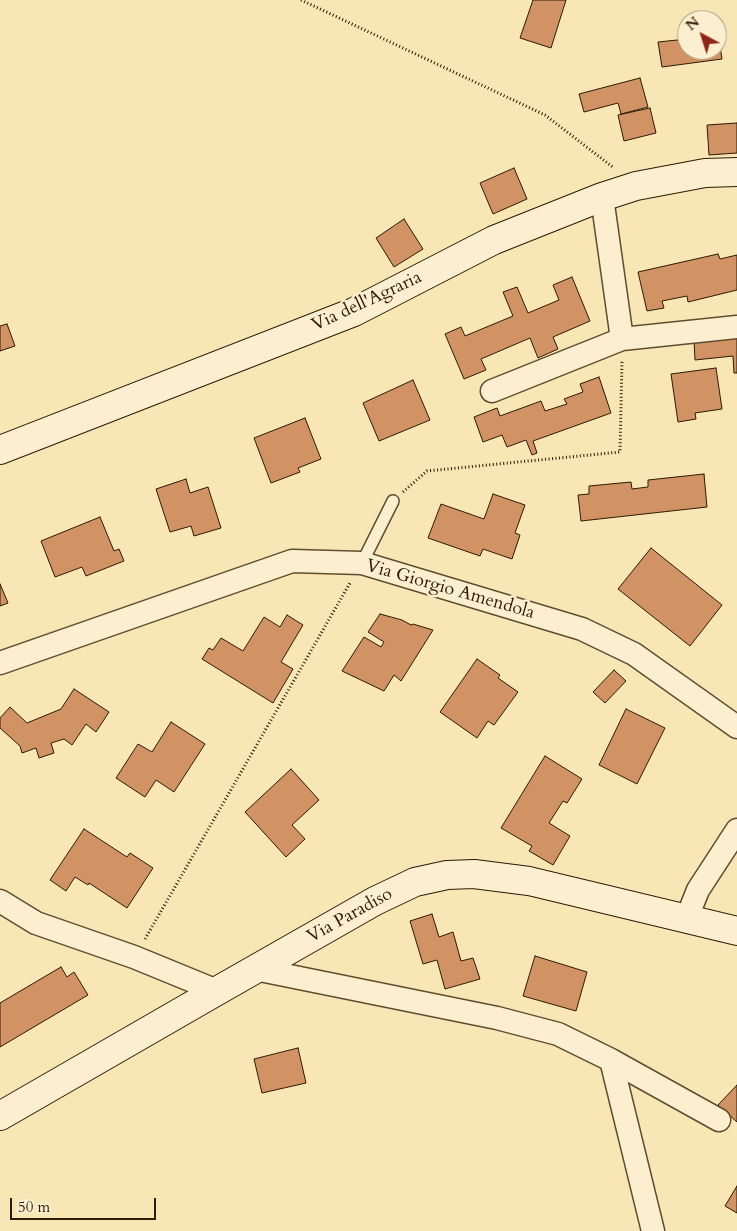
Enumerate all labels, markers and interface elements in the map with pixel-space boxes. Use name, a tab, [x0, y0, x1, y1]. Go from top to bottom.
north arrow	[677, 10, 727, 60]
text: N	[682, 13, 703, 35]
street label: Via dell'Agraria	[309, 267, 425, 337]
street label: Via Giorgio Amendola	[363, 556, 537, 624]
street label: Via Paradiso	[304, 884, 396, 948]
scale bar	[12, 1188, 159, 1220]
text: 50 m	[18, 1197, 50, 1217]

